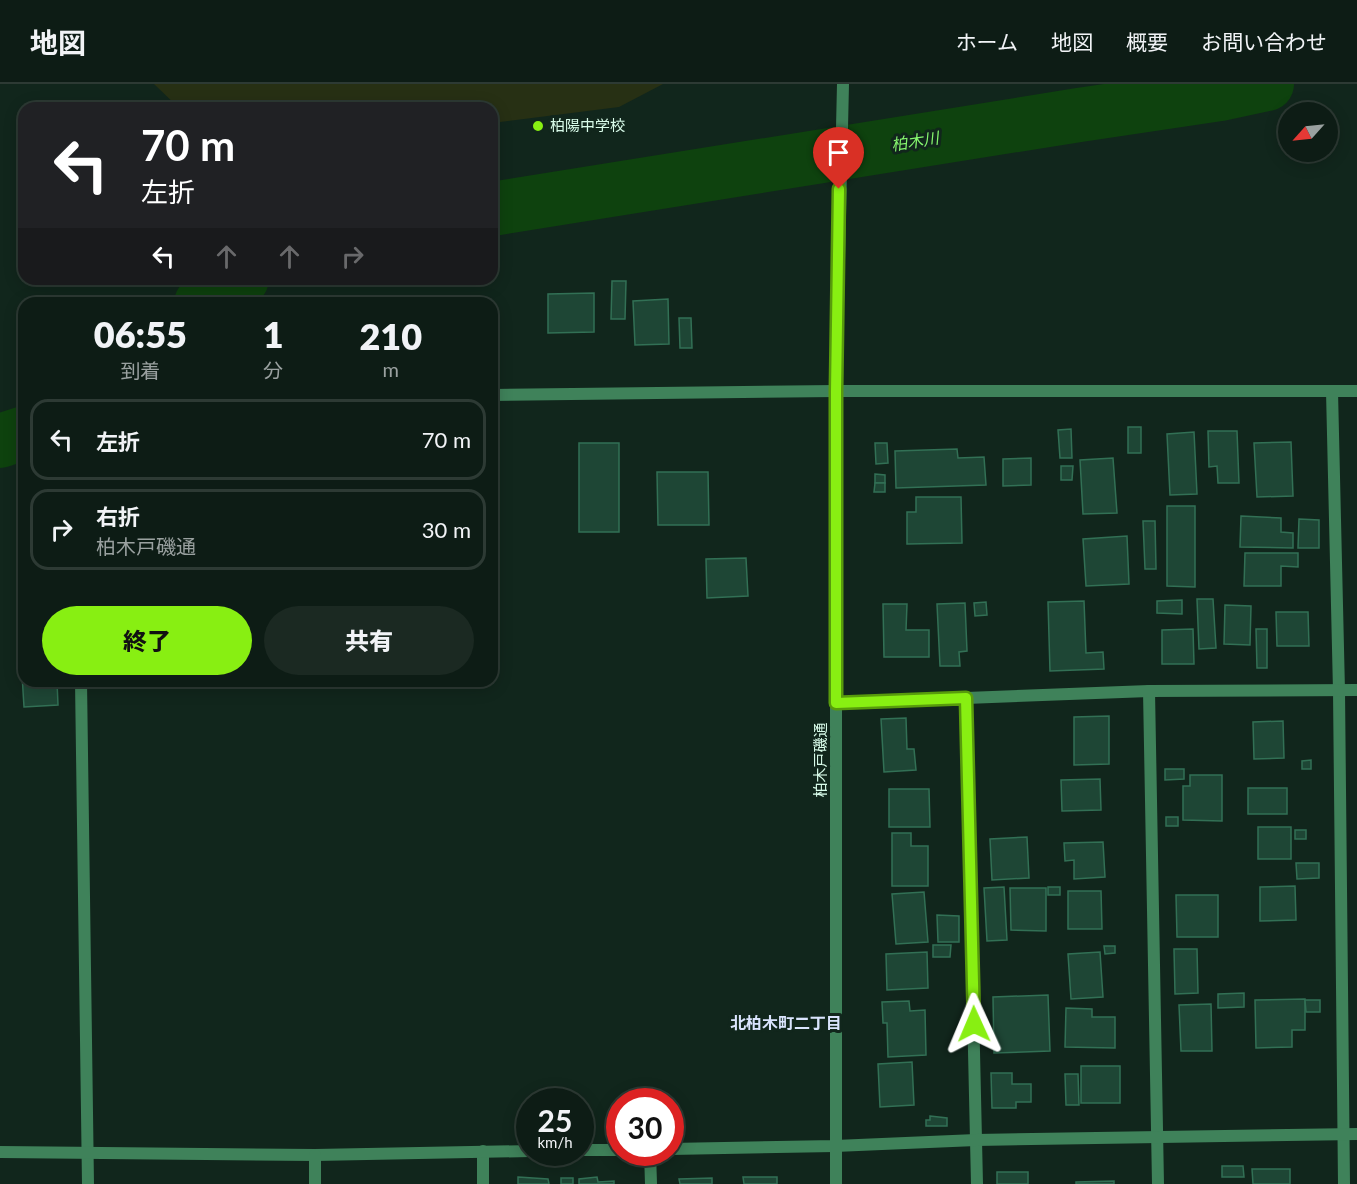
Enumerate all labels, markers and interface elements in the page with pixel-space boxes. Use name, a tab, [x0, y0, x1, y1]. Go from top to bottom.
text: 地図	[30, 25, 86, 59]
text: ホーム	[956, 29, 1018, 54]
text: 地図	[1051, 29, 1093, 54]
text: 概要	[1126, 29, 1168, 54]
text: お問い合わせ	[1201, 29, 1327, 54]
north arrow	[1278, 102, 1338, 162]
map controls	[1278, 102, 1338, 162]
place label: 柏陽中学校	[550, 116, 625, 134]
marker: 柏陽中学校	[531, 119, 545, 133]
text: 70 m	[141, 120, 235, 170]
icon: left	[42, 126, 120, 204]
pin	[813, 127, 864, 189]
water label: 柏木川	[890, 127, 942, 154]
icon: arrive	[822, 136, 855, 169]
text: 左折	[141, 175, 195, 208]
icon: left	[147, 240, 180, 273]
icon: ahead	[210, 240, 243, 273]
icon: ahead	[273, 240, 306, 273]
icon: right	[336, 240, 369, 273]
text: 06:55	[94, 312, 187, 356]
text: 1	[263, 312, 284, 356]
text: 210	[359, 314, 422, 358]
text: m	[383, 357, 399, 381]
text: 到着	[120, 358, 160, 382]
text: 分	[263, 358, 283, 382]
icon: left	[45, 423, 78, 456]
text: 70 m	[422, 426, 471, 453]
text: 左折	[96, 428, 140, 455]
text: 右折	[96, 503, 140, 530]
icon: right	[45, 513, 78, 546]
text: 30 m	[422, 516, 471, 543]
text: 柏木戸磯通	[96, 534, 196, 558]
button: 終了	[42, 606, 252, 675]
button: 共有	[264, 606, 474, 675]
street label: 柏木戸磯通	[811, 722, 829, 798]
position arrow	[942, 992, 1006, 1056]
district label: 北柏木町二丁目	[730, 1013, 842, 1032]
speed limit sign: 30	[606, 1088, 684, 1166]
text: 25	[538, 1102, 572, 1138]
text: km/h	[537, 1133, 573, 1151]

